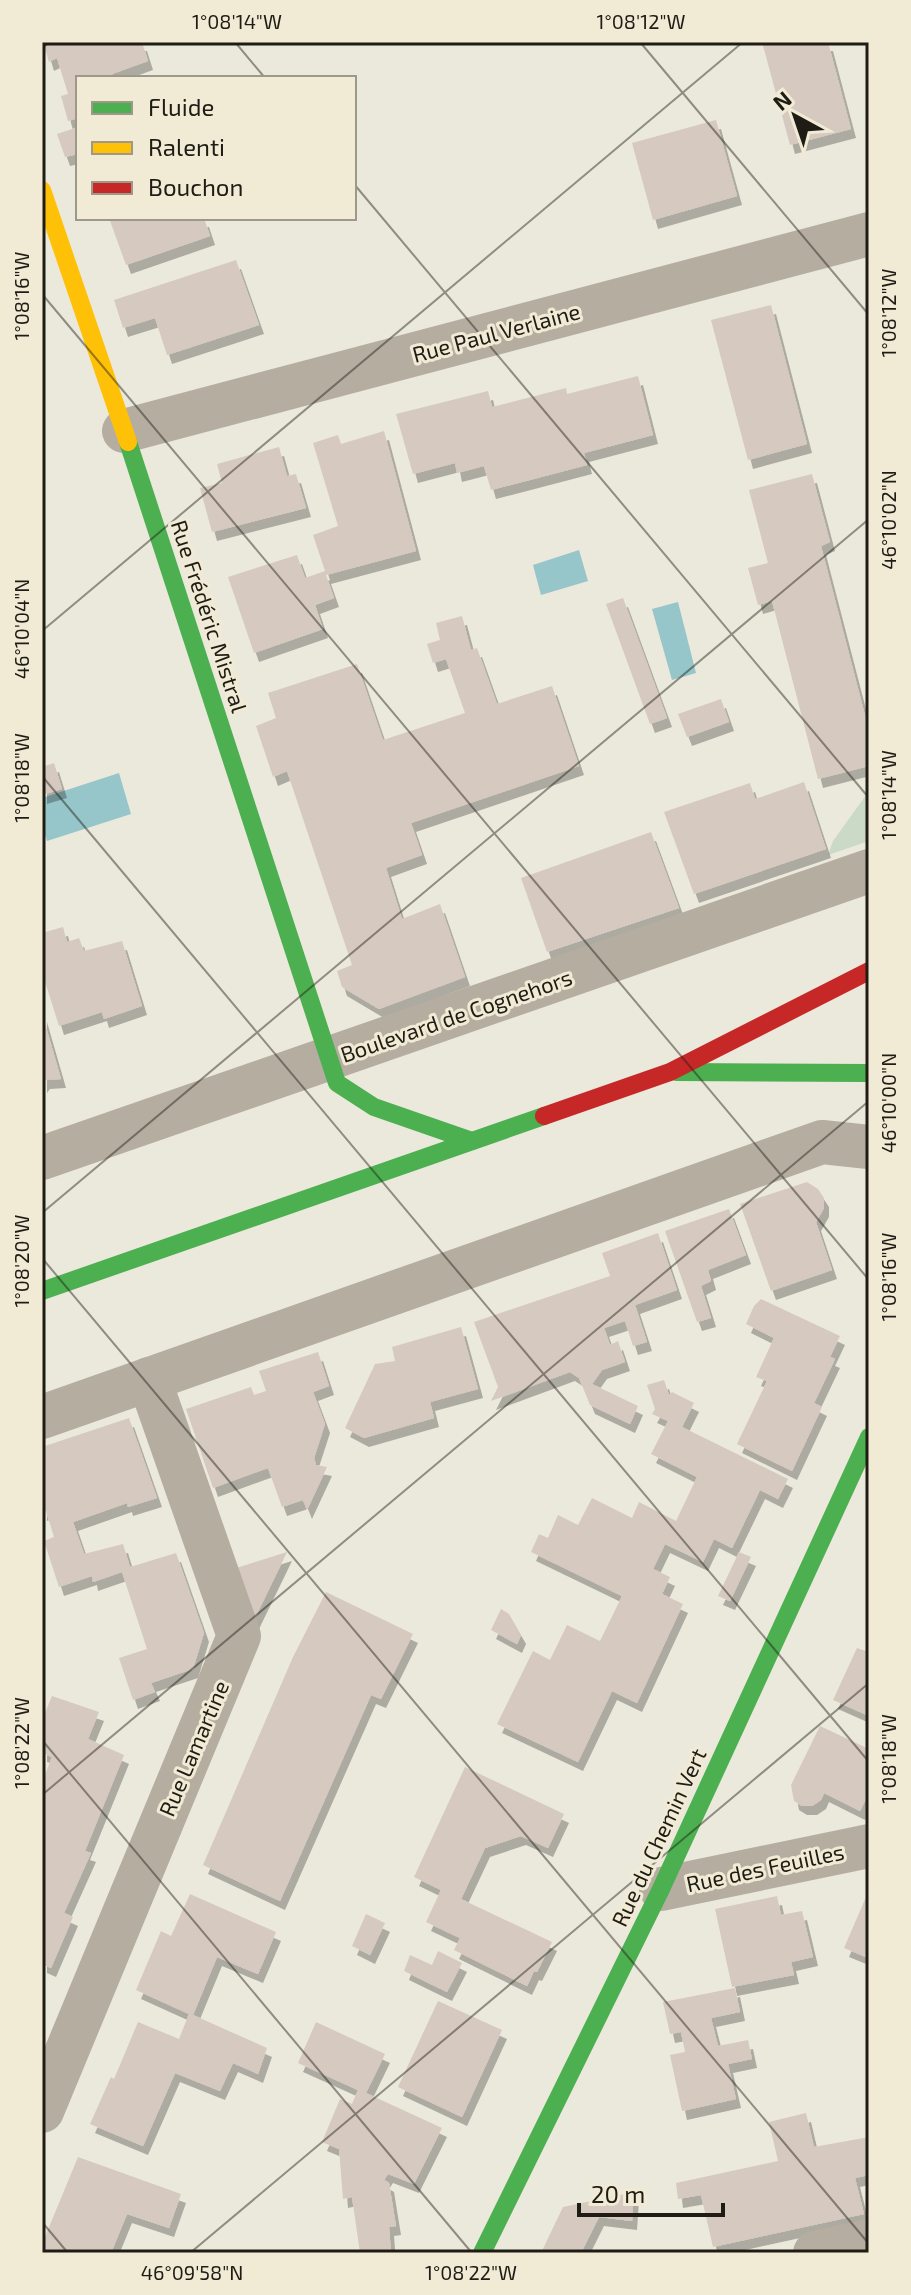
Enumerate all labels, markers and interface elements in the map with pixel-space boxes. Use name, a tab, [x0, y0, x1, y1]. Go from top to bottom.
text: 1°08'14"W	[192, 9, 282, 33]
text: 1°08'12"W	[597, 9, 685, 33]
legend	[76, 76, 356, 220]
north arrow	[755, 76, 835, 156]
text: N	[767, 85, 796, 115]
text: Fluide	[148, 92, 214, 121]
text: Ralenti	[148, 132, 225, 161]
text: Bouchon	[148, 172, 243, 201]
text: 1°08'16"W	[9, 251, 33, 341]
text: 1°08'12"W	[876, 269, 900, 357]
street label: Rue Paul Verlaine	[409, 297, 583, 367]
text: 46°10'02"N	[876, 470, 900, 570]
street label: Rue Frédéric Mistral	[167, 516, 254, 716]
text: 46°10'04"N	[9, 579, 33, 679]
text: 1°08'18"W	[9, 733, 33, 823]
text: 1°08'14"W	[876, 750, 900, 840]
street label: Boulevard de Cognehors	[337, 963, 575, 1067]
text: 46°10'00"N	[876, 1053, 900, 1153]
text: 1°08'20"W	[9, 1215, 33, 1307]
text: 1°08'16"W	[876, 1232, 900, 1322]
street label: Rue Lamartine	[153, 1676, 233, 1820]
text: 1°08'22"W	[9, 1697, 33, 1789]
text: 1°08'18"W	[876, 1714, 900, 1804]
street label: Rue du Chemin Vert	[605, 1744, 711, 1930]
street label: Rue des Feuilles	[684, 1838, 846, 1896]
scale bar	[579, 2167, 723, 2217]
text: 20 m	[591, 2179, 645, 2208]
text: 46°09'58"N	[141, 2260, 243, 2284]
text: 1°08'22"W	[425, 2260, 517, 2284]

